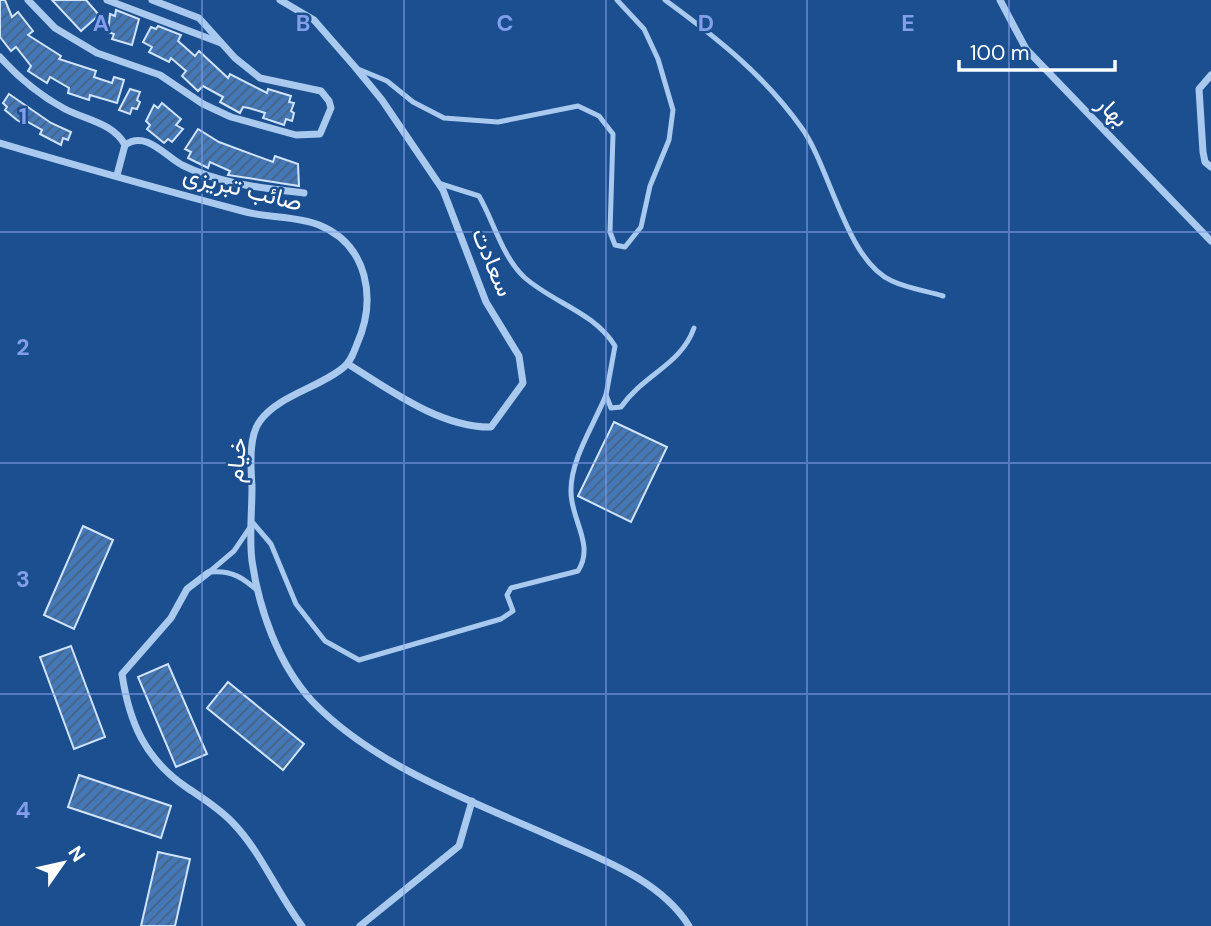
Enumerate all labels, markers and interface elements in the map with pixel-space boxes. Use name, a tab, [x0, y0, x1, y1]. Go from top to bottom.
text: A	[93, 8, 109, 38]
text: B	[296, 8, 310, 38]
text: C	[497, 8, 513, 38]
text: D	[698, 8, 714, 38]
text: E	[901, 8, 915, 38]
scale bar	[959, 28, 1115, 72]
text: 100 m	[970, 39, 1030, 67]
street label: بهار	[1089, 87, 1136, 134]
text: 1	[19, 101, 27, 131]
street label: صائب تبریزی	[180, 158, 306, 218]
street label: سعادت	[465, 223, 521, 301]
text: 2	[16, 332, 30, 362]
street label: خیام	[219, 436, 254, 484]
text: 3	[16, 564, 30, 594]
text: 4	[16, 795, 31, 825]
north arrow	[28, 828, 98, 898]
text: N	[62, 841, 91, 867]

